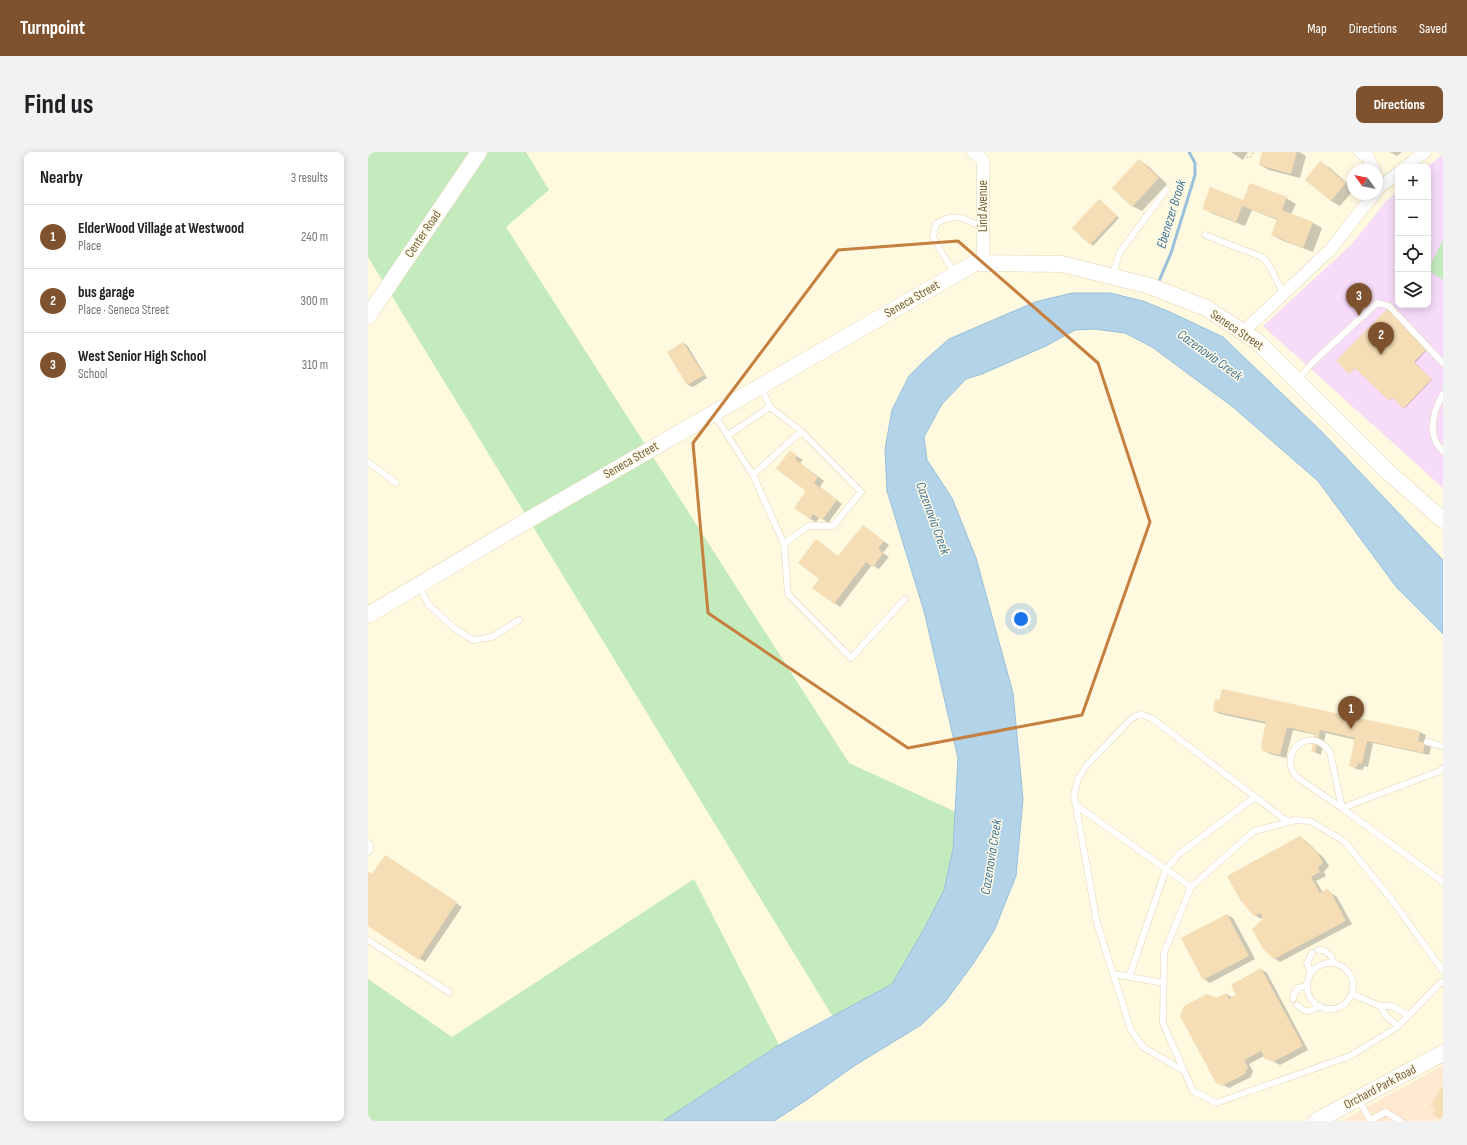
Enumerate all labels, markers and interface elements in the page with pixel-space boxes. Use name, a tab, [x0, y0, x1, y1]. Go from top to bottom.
text: Turnpoint	[20, 17, 85, 40]
text: Map	[1307, 20, 1327, 37]
text: Directions	[1349, 20, 1397, 37]
text: Saved	[1419, 20, 1447, 37]
button: Directions	[1356, 86, 1443, 123]
text: Find us	[24, 88, 93, 121]
north arrow	[1347, 164, 1383, 200]
map controls	[1395, 164, 1431, 308]
button: +	[1395, 164, 1431, 200]
text: Nearby	[40, 168, 83, 188]
text: 3 results	[291, 170, 328, 186]
water label: Ebenezer Brook	[1153, 177, 1190, 250]
street label: Lind Avenue	[975, 180, 991, 232]
button: −	[1395, 200, 1431, 236]
street label: Center Road	[401, 207, 445, 261]
text: ElderWood Village at Westwood	[78, 219, 244, 238]
text: 1	[50, 229, 56, 245]
text: 240 m	[301, 229, 328, 245]
button: locate	[1395, 236, 1431, 272]
text: Place	[78, 238, 101, 254]
button: layers	[1395, 272, 1431, 308]
street label: Seneca Street	[882, 277, 942, 321]
text: bus garage	[78, 283, 135, 302]
pin: 3	[1346, 283, 1372, 316]
text: 2	[50, 293, 56, 309]
text: 300 m	[301, 293, 328, 309]
text: Place · Seneca Street	[78, 302, 169, 318]
street label: Seneca Street	[1207, 306, 1267, 354]
pin: 2	[1368, 322, 1394, 355]
water label: Cazenovia Creek	[1174, 326, 1246, 385]
text: West Senior High School	[78, 347, 206, 366]
text: 3	[50, 357, 56, 373]
text: 310 m	[302, 357, 328, 373]
text: School	[78, 366, 108, 382]
street label: Seneca Street	[601, 438, 661, 482]
water label: Cazenovia Creek	[912, 479, 954, 557]
your location	[1011, 609, 1031, 629]
pin: 1	[1338, 696, 1364, 729]
water label: Cazenovia Creek	[977, 817, 1005, 896]
street label: Orchard Park Road	[1341, 1061, 1419, 1113]

